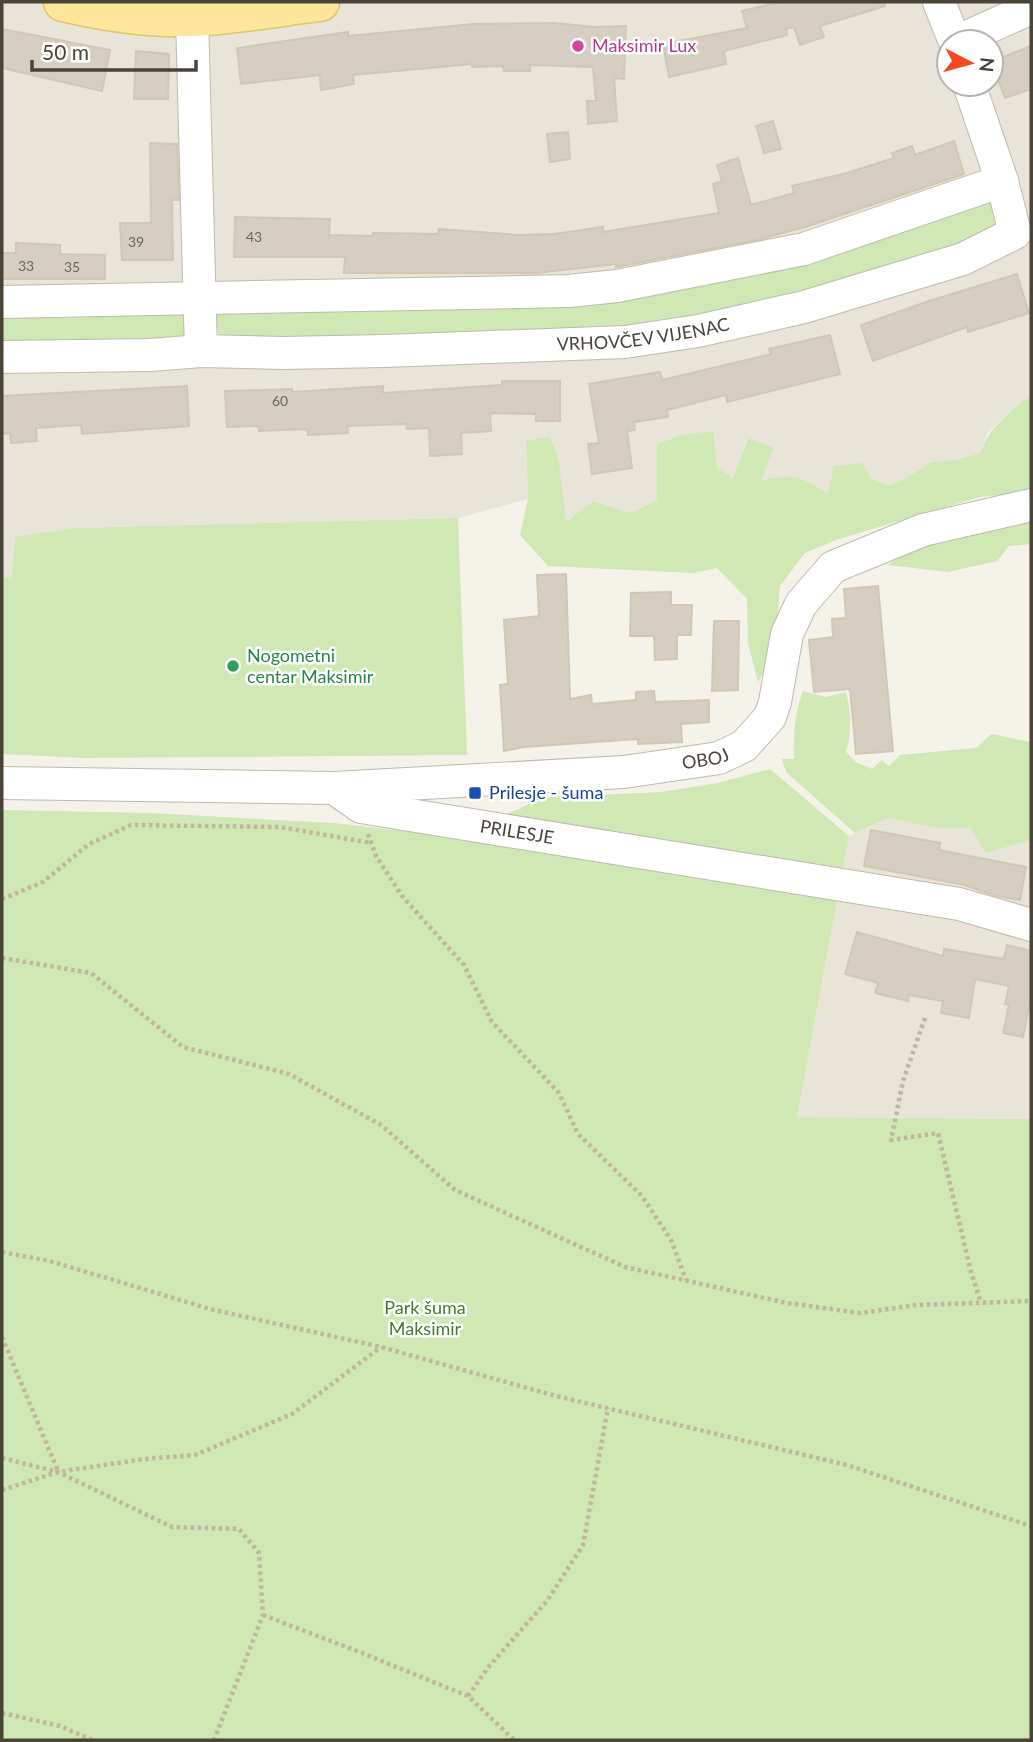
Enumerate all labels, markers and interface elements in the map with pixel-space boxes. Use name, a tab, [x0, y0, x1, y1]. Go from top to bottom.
scale bar	[32, 28, 196, 72]
north arrow	[935, 28, 1005, 98]
place label: Maksimir Lux	[592, 34, 696, 56]
marker: Maksimir Lux	[570, 38, 586, 54]
text: 50 m	[42, 39, 89, 64]
text: N	[975, 56, 1000, 73]
house number: 43	[246, 228, 262, 245]
house number: 39	[128, 233, 144, 250]
house number: 33	[18, 257, 34, 274]
house number: 35	[64, 258, 80, 275]
street label: VRHOVČEV VIJENAC	[556, 312, 731, 355]
house number: 60	[272, 392, 288, 409]
place label: Nogometni centar Maksimir	[247, 644, 374, 687]
marker: Nogometni centar Maksimir	[225, 658, 241, 674]
street label: OBOJ	[680, 743, 733, 773]
place label: Prilesje - šuma	[489, 781, 603, 803]
marker: Prilesje - šuma	[467, 785, 483, 801]
street label: PRILESJE	[479, 814, 556, 848]
park label: Park šuma Maksimir	[384, 1296, 466, 1339]

